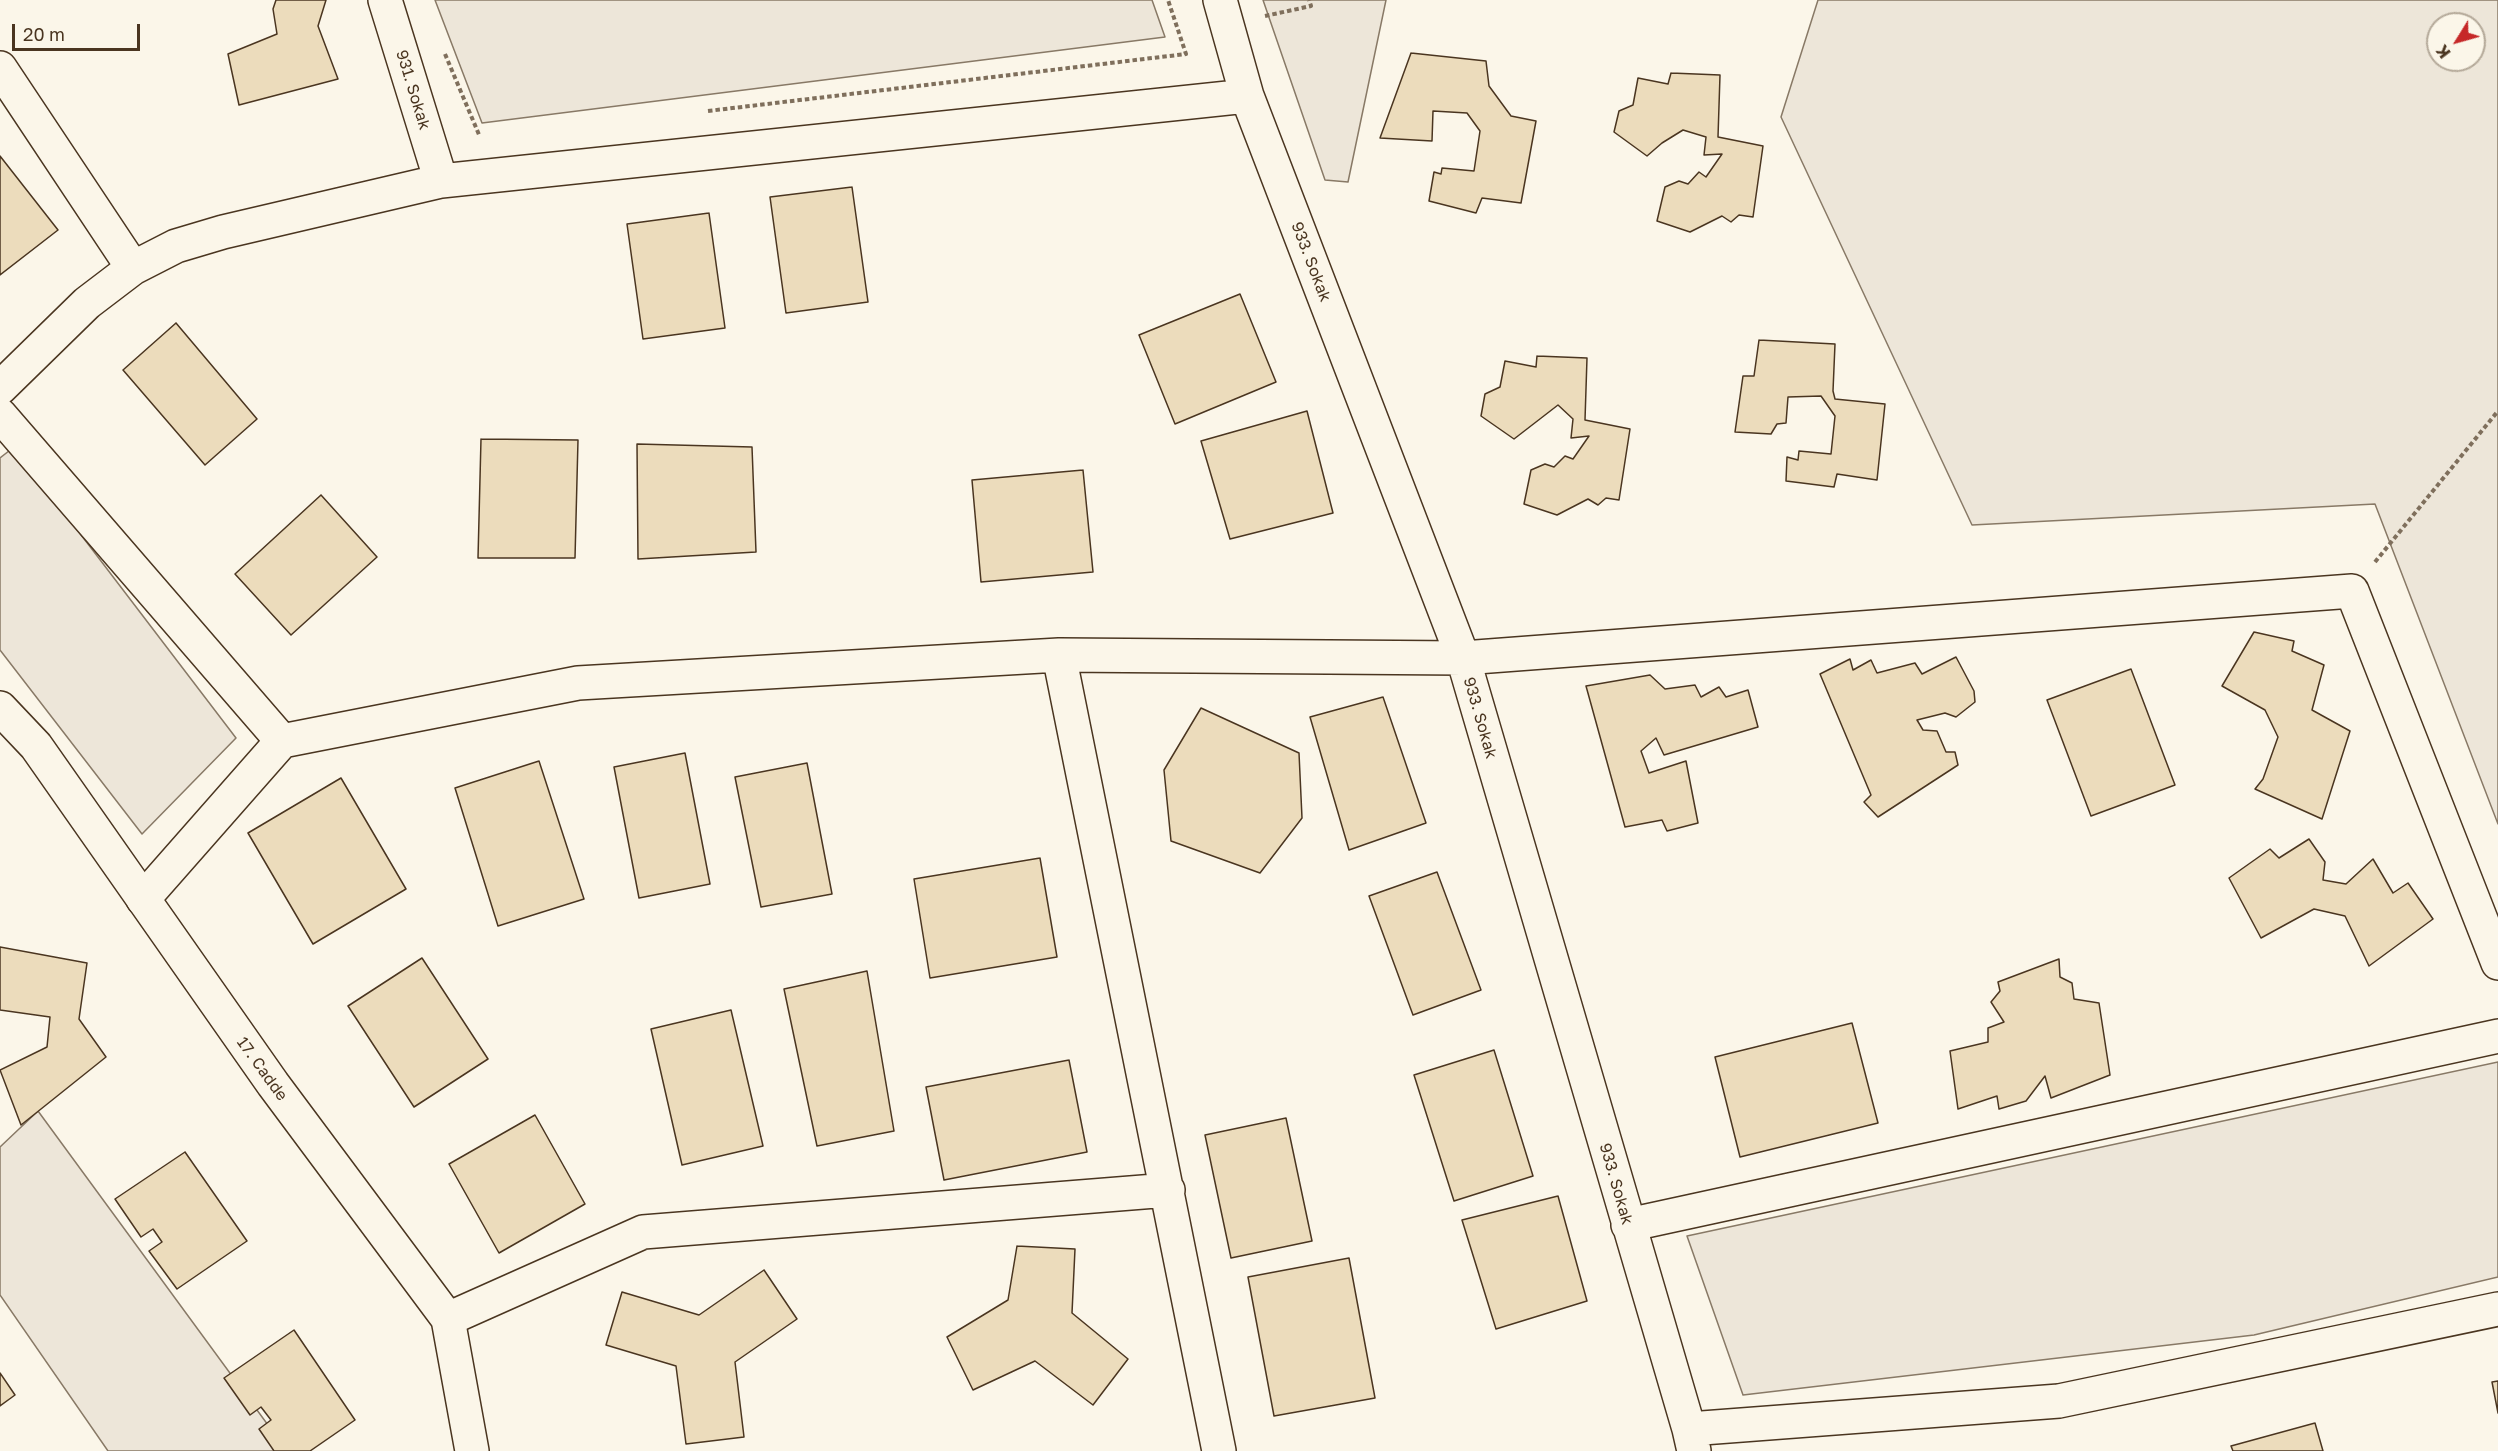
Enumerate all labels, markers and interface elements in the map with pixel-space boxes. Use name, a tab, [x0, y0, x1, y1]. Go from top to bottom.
scale bar	[15, 12, 142, 50]
north arrow	[2426, 12, 2486, 72]
text: 20 m	[23, 23, 65, 45]
text: K	[2432, 41, 2455, 62]
street label: 931. Sokak	[392, 48, 434, 132]
street label: 933. Sokak	[1287, 219, 1335, 305]
street label: 933. Sokak	[1459, 675, 1501, 761]
street label: 17. Cadde	[233, 1033, 291, 1105]
street label: 933. Sokak	[1595, 1141, 1637, 1227]

